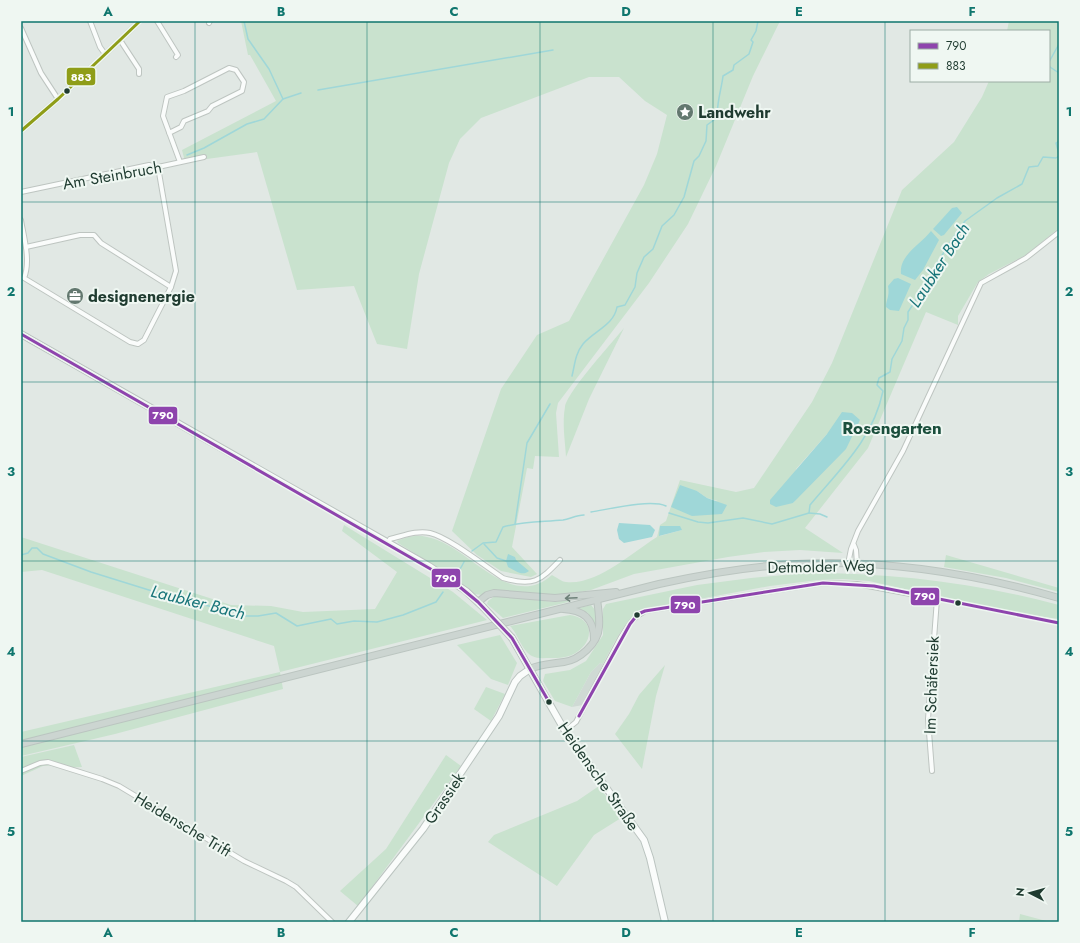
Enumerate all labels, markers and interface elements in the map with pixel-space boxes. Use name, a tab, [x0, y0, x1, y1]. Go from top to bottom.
text: A	[102, 2, 113, 21]
text: B	[277, 2, 286, 21]
text: C	[449, 2, 459, 21]
text: D	[621, 2, 631, 21]
text: E	[795, 2, 803, 21]
text: F	[968, 2, 976, 21]
legend	[910, 30, 1050, 82]
text: 790	[946, 37, 966, 55]
text: 883	[946, 57, 966, 75]
line badge: 883	[66, 67, 96, 86]
text: 883	[71, 69, 91, 85]
unlabelled marker	[62, 86, 72, 96]
place label: Landwehr	[698, 101, 771, 124]
text: 1	[8, 102, 14, 121]
place icon: Landwehr	[675, 102, 695, 122]
text: 1	[1066, 102, 1072, 121]
street label: Am Steinbruch	[61, 155, 163, 196]
water label: Laubker Bach	[903, 218, 975, 312]
text: 2	[7, 282, 15, 301]
text: 2	[1065, 282, 1073, 301]
place label: designenergie	[88, 285, 195, 308]
office icon: designenergie	[65, 286, 85, 306]
line badge: 790	[148, 406, 178, 425]
text: 790	[152, 407, 174, 423]
district label: Rosengarten	[842, 416, 942, 440]
text: 3	[7, 462, 15, 481]
text: 3	[1065, 462, 1073, 481]
street label: Detmolder Weg	[767, 554, 875, 579]
line badge: 790	[431, 568, 461, 588]
text: 790	[435, 570, 457, 586]
water label: Laubker Bach	[148, 579, 248, 625]
line badge: 790	[910, 587, 940, 606]
text: 790	[914, 588, 936, 604]
one-way arrow	[565, 594, 578, 601]
line badge: 790	[670, 595, 701, 614]
text: 790	[674, 597, 696, 613]
unlabelled marker	[953, 598, 963, 608]
unlabelled marker	[632, 610, 642, 620]
street label: Im Schäfersiek	[918, 635, 945, 734]
text: 4	[6, 642, 16, 661]
text: 4	[1064, 642, 1074, 661]
unlabelled marker	[544, 697, 554, 707]
street label: Heidensche Straße	[552, 717, 645, 835]
street label: Grassiek	[419, 767, 471, 829]
street label: Heidensche Trift	[130, 786, 236, 863]
text: 5	[7, 822, 15, 841]
text: 5	[1065, 822, 1073, 841]
north arrow	[1010, 873, 1050, 913]
text: N	[1012, 887, 1028, 897]
text: A	[102, 923, 113, 942]
text: B	[277, 923, 286, 942]
text: C	[449, 923, 459, 942]
text: D	[621, 923, 631, 942]
text: E	[795, 923, 803, 942]
text: F	[968, 923, 976, 942]

